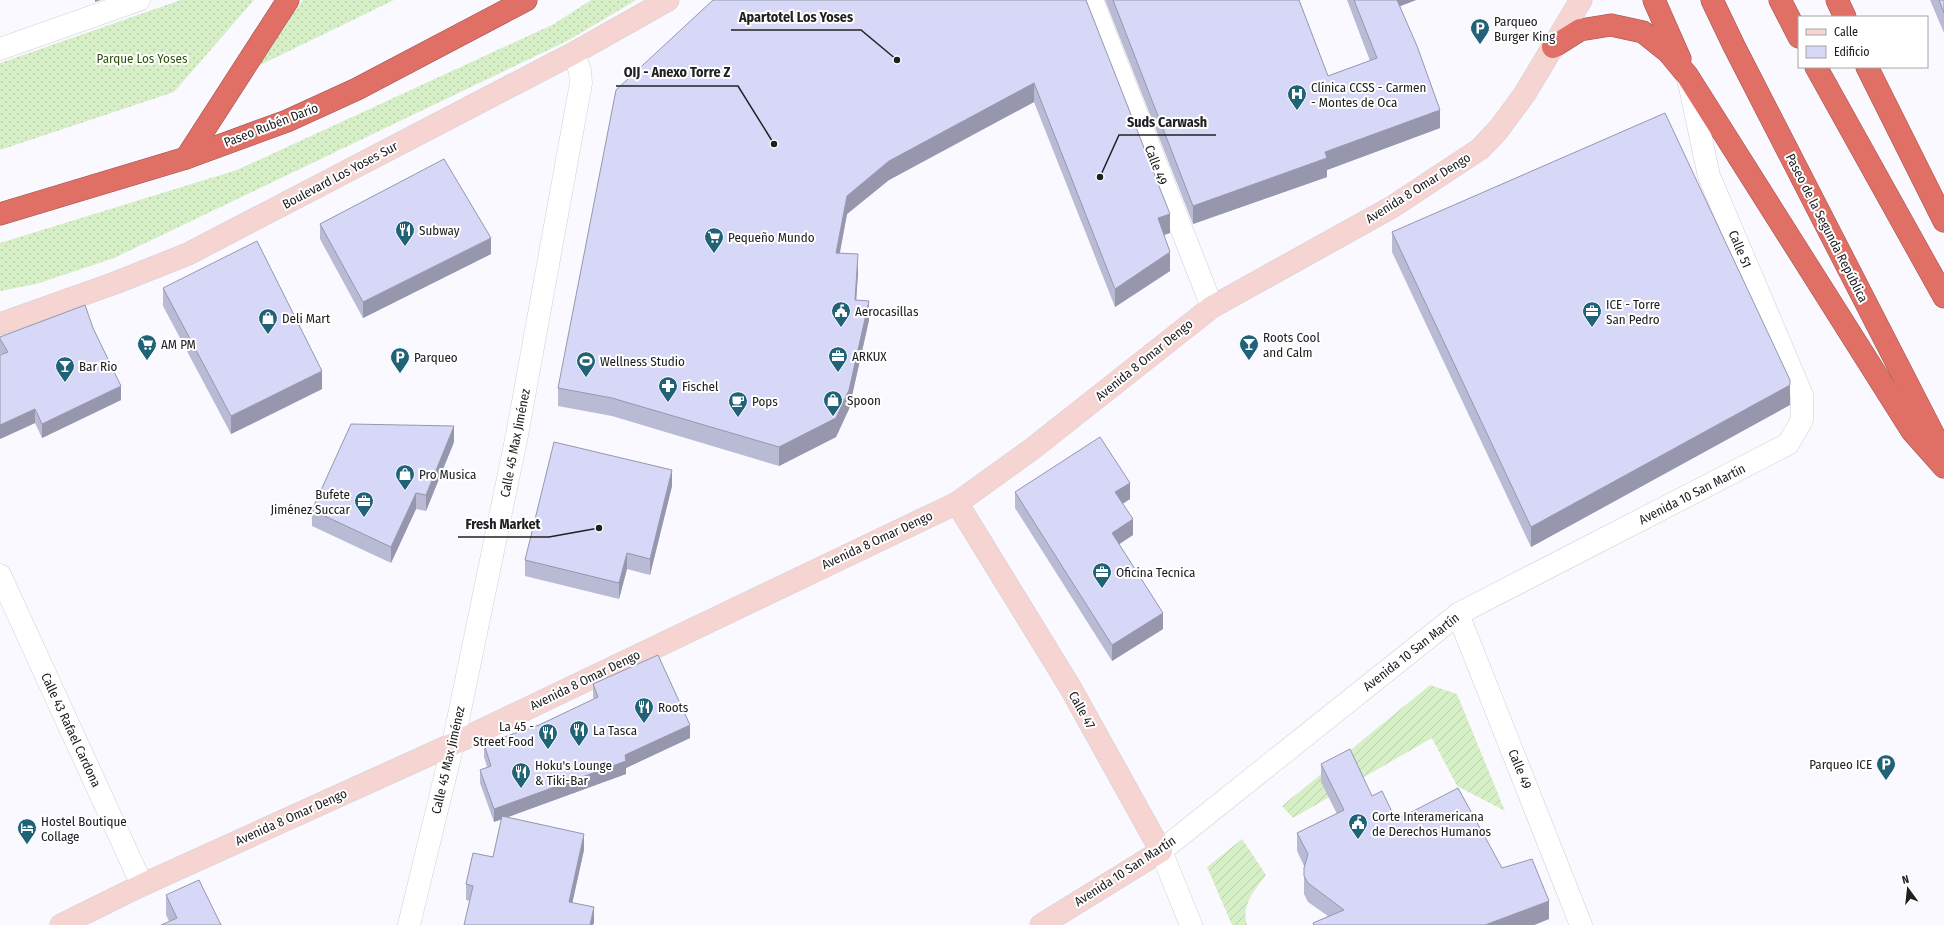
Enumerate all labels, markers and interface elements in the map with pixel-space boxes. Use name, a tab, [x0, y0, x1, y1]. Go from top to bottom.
callout: Apartotel Los Yoses	[731, 4, 861, 30]
text: Apartotel Los Yoses	[738, 9, 853, 26]
place label: Parqueo Burger King	[1494, 14, 1556, 44]
legend	[1798, 16, 1928, 68]
parking icon: Parqueo Burger King	[1469, 17, 1491, 45]
text: Calle	[1834, 25, 1858, 39]
text: Edificio	[1834, 45, 1870, 59]
park label: Parque Los Yoses	[97, 51, 188, 66]
callout: OIJ - Anexo Torre Z	[616, 60, 738, 86]
text: OIJ - Anexo Torre Z	[624, 64, 730, 81]
place label: Clínica CCSS - Carmen - Montes de Oca	[1311, 80, 1426, 110]
hospital icon: Clínica CCSS - Carmen - Montes de Oca	[1286, 83, 1308, 111]
street label: Paseo Rubén Darío	[222, 100, 320, 150]
callout: Suds Carwash	[1119, 109, 1216, 135]
text: Suds Carwash	[1127, 114, 1207, 131]
street label: Boulevard Los Yoses Sur	[280, 138, 401, 212]
street label: Calle 49	[1142, 143, 1170, 187]
street label: Avenida 8 Omar Dengo	[1363, 150, 1473, 226]
street label: Paseo de la Segunda República	[1783, 151, 1871, 305]
restaurant icon: Subway	[394, 219, 416, 247]
place label: Subway	[419, 223, 460, 238]
supermarket icon: Pequeño Mundo	[703, 226, 725, 254]
street label: Calle 51	[1725, 228, 1755, 270]
place label: Pequeño Mundo	[728, 230, 815, 245]
place label: ICE - Torre San Pedro	[1606, 297, 1660, 327]
public building icon: Aerocasillas	[830, 300, 852, 328]
office icon: ICE - Torre San Pedro	[1581, 300, 1603, 328]
place label: Aerocasillas	[855, 304, 919, 319]
shop icon: Deli Mart	[257, 307, 279, 335]
place label: Deli Mart	[282, 311, 331, 326]
street label: Avenida 8 Omar Dengo	[1092, 316, 1196, 404]
place label: Roots Cool and Calm	[1263, 330, 1320, 360]
supermarket icon: AM PM	[136, 333, 158, 361]
bar icon: Roots Cool and Calm	[1238, 333, 1260, 361]
place label: AM PM	[161, 337, 196, 352]
office icon: ARKUX	[827, 345, 849, 373]
parking icon: Parqueo	[389, 346, 411, 374]
place label: ARKUX	[852, 349, 887, 364]
place label: Parqueo	[414, 350, 458, 365]
sports icon: Wellness Studio	[575, 350, 597, 378]
place label: Wellness Studio	[600, 354, 685, 369]
bar icon: Bar Rio	[54, 355, 76, 383]
place label: Bar Rio	[79, 359, 117, 374]
pharmacy icon: Fischel	[657, 375, 679, 403]
place label: Fischel	[682, 379, 719, 394]
street label: Calle 45 Max Jiménez	[497, 388, 533, 498]
shop icon: Spoon	[822, 389, 844, 417]
cafe icon: Pops	[727, 390, 749, 418]
place label: Spoon	[847, 393, 881, 408]
place label: Pops	[752, 394, 778, 409]
street label: Avenida 10 San Martín	[1636, 461, 1748, 527]
shop icon: Pro Musica	[394, 463, 416, 491]
place label: Pro Musica	[419, 467, 476, 482]
place label: Bufete Jiménez Succar	[270, 487, 350, 517]
office icon: Bufete Jiménez Succar	[353, 490, 375, 518]
street label: Avenida 8 Omar Dengo	[819, 508, 935, 572]
callout: Fresh Market	[458, 511, 549, 537]
text: Fresh Market	[465, 516, 542, 533]
office icon: Oficina Tecnica	[1091, 561, 1113, 589]
place label: Oficina Tecnica	[1116, 565, 1195, 580]
street label: Avenida 10 San Martín	[1360, 610, 1462, 694]
street label: Avenida 8 Omar Dengo	[527, 647, 643, 713]
street label: Calle 43 Rafael Cardona	[38, 670, 104, 790]
street label: Calle 47	[1066, 689, 1098, 731]
restaurant icon: Roots	[633, 696, 655, 724]
place label: Roots	[658, 700, 689, 715]
street label: Calle 45 Max Jiménez	[428, 705, 468, 815]
place label: La 45 - Street Food	[473, 719, 534, 749]
restaurant icon: La Tasca	[568, 719, 590, 747]
restaurant icon: La 45 - Street Food	[537, 722, 559, 750]
place label: La Tasca	[593, 723, 637, 738]
street label: Calle 49	[1505, 747, 1535, 791]
parking icon: Parqueo ICE	[1875, 753, 1897, 781]
place label: Parqueo ICE	[1809, 757, 1872, 772]
place label: Hoku's Lounge & Tiki-Bar	[535, 758, 612, 788]
restaurant icon: Hoku's Lounge & Tiki-Bar	[510, 761, 532, 789]
street label: Avenida 8 Omar Dengo	[233, 786, 349, 848]
place label: Corte Interamericana de Derechos Humanos	[1372, 809, 1492, 839]
public building icon: Corte Interamericana de Derechos Humanos	[1347, 812, 1369, 840]
place label: Hostel Boutique Collage	[41, 814, 127, 844]
hotel icon: Hostel Boutique Collage	[16, 817, 38, 845]
street label: Avenida 10 San Martín	[1072, 833, 1178, 909]
north arrow	[1888, 869, 1928, 909]
text: N	[1901, 873, 1910, 887]

